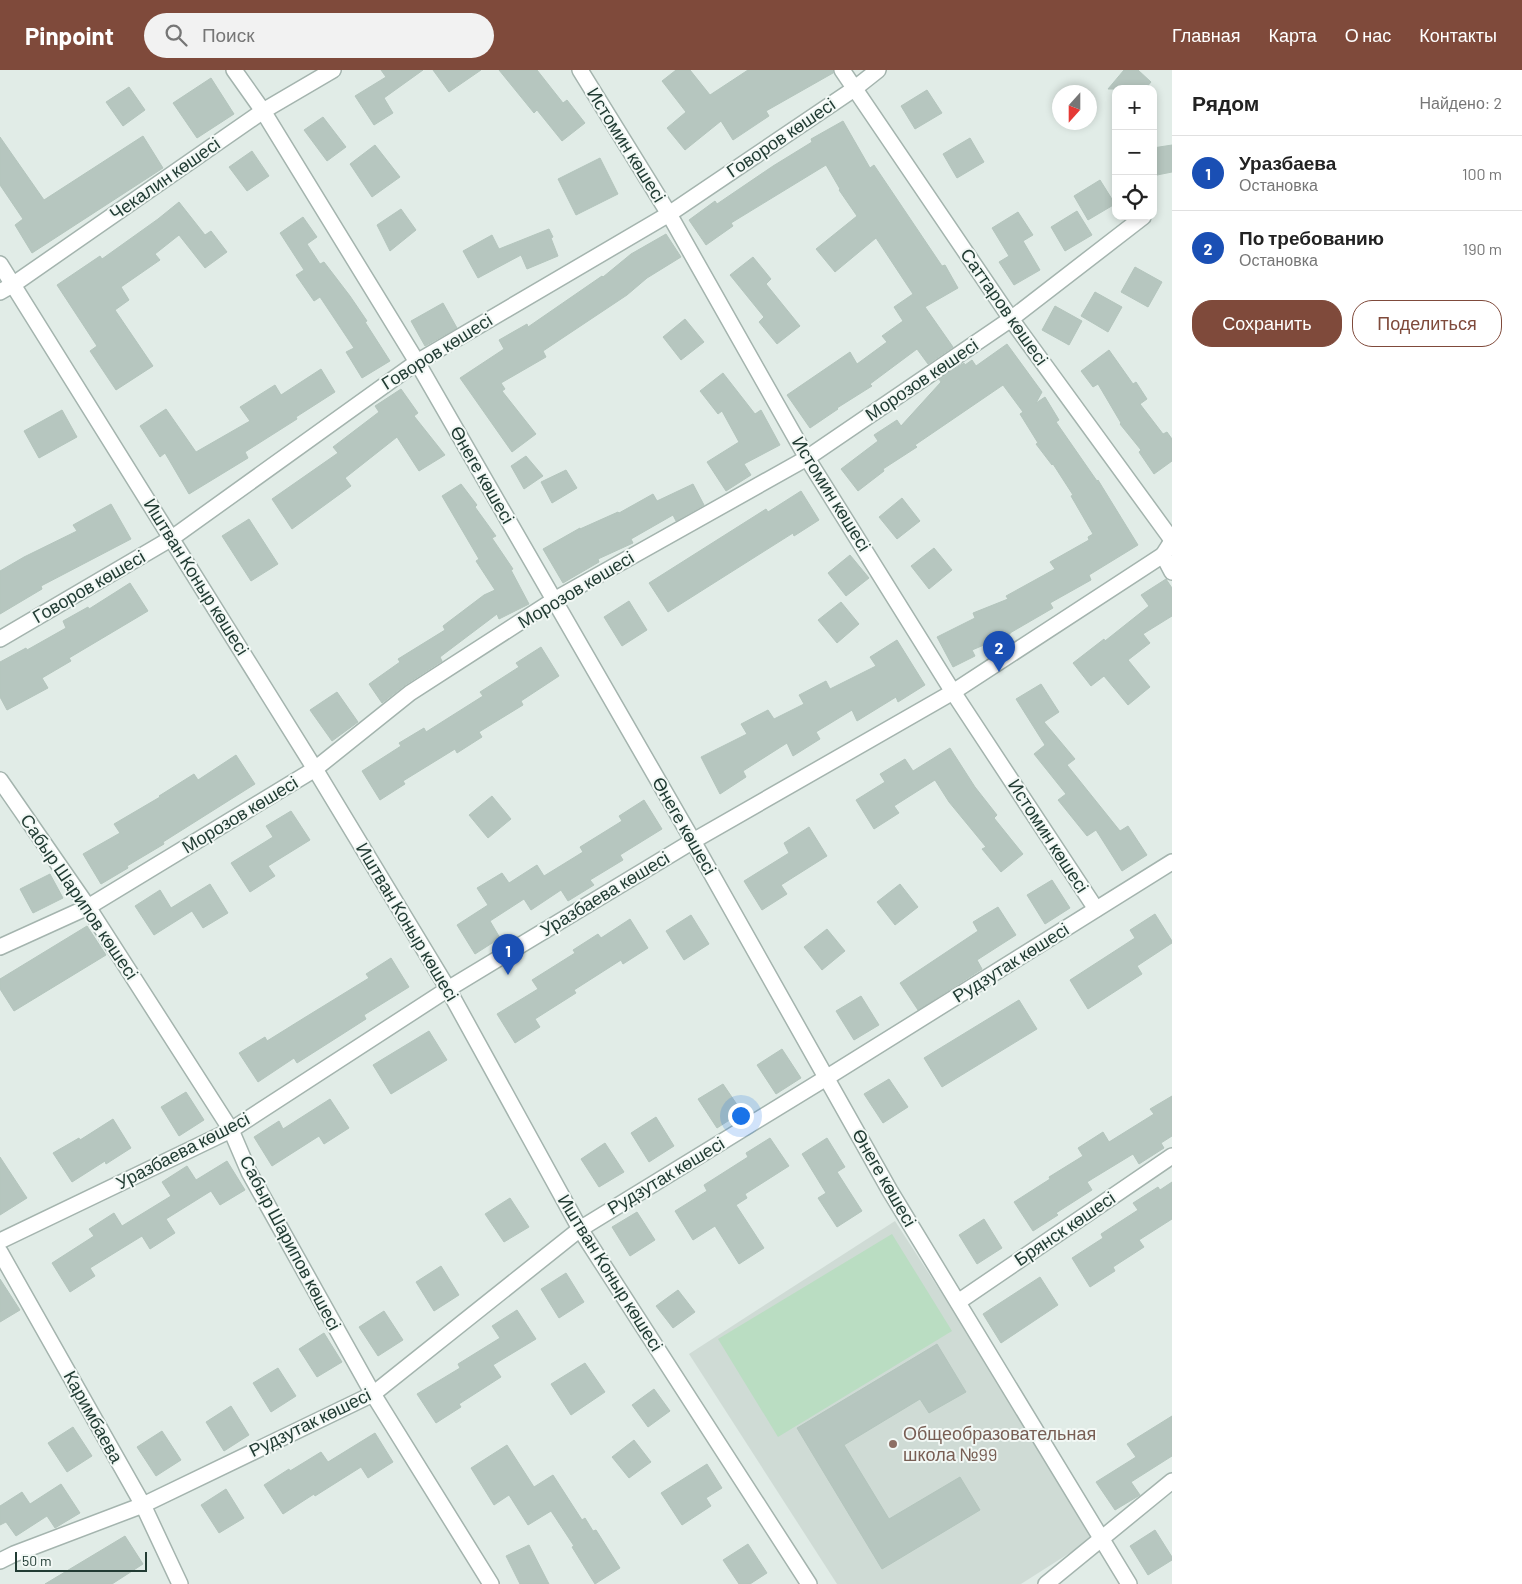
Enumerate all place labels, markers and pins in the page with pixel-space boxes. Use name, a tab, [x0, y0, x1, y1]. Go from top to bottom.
pin: 2	[983, 631, 1015, 672]
pin: 1	[492, 934, 524, 975]
place label: Общеобразовательная школа №99	[903, 1422, 1096, 1465]
marker: Общеобразовательная школа №99	[887, 1438, 899, 1450]

